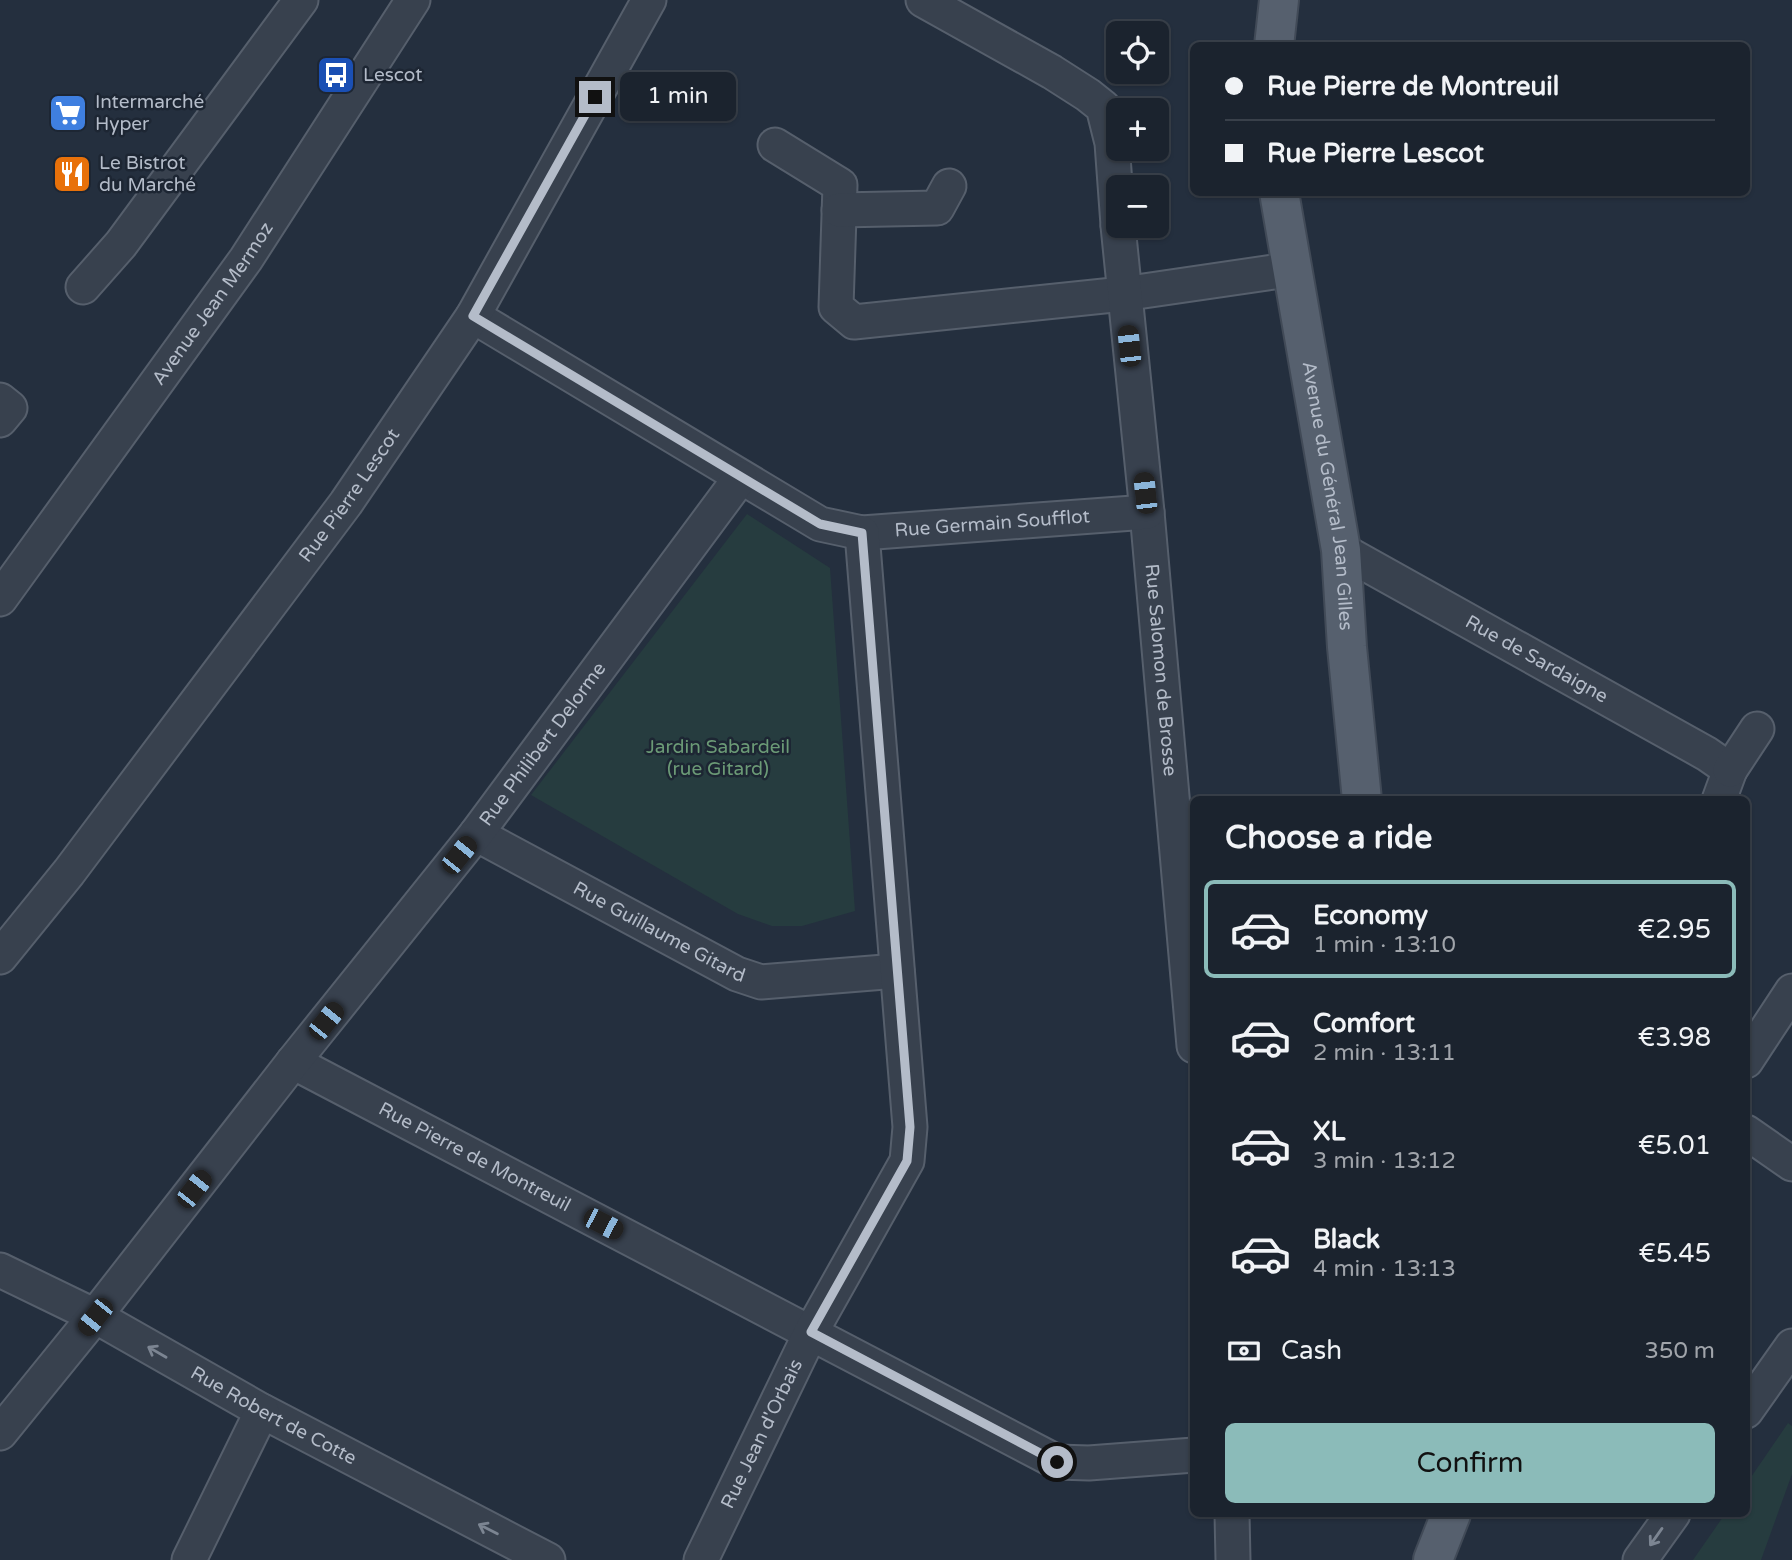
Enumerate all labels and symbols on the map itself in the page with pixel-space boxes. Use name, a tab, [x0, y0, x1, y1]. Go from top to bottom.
bus stop icon: Lescot	[315, 54, 357, 96]
place label: Lescot	[363, 64, 423, 86]
callout: 1 min	[620, 72, 735, 122]
route end	[579, 81, 611, 113]
place label: Intermarché Hyper	[95, 91, 204, 135]
supermarket icon: Intermarché Hyper	[47, 92, 89, 134]
place label: Le Bistrot du Marché	[99, 152, 196, 196]
restaurant icon: Le Bistrot du Marché	[51, 153, 93, 195]
street label: Avenue Jean Mermoz	[147, 218, 278, 389]
car	[1117, 324, 1142, 368]
street label: Avenue du Général Jean Gilles	[1298, 360, 1357, 631]
street label: Rue Pierre Lescot	[294, 424, 404, 567]
car	[1133, 471, 1158, 515]
street label: Rue Germain Soufflot	[894, 505, 1091, 542]
street label: Rue Salomon de Brosse	[1141, 563, 1181, 777]
street label: Rue de Sardaigne	[1462, 611, 1612, 708]
street label: Rue Philibert Delorme	[475, 658, 610, 830]
park label: Jardin Sabardeil (rue Gitard)	[646, 736, 790, 780]
car	[438, 832, 481, 878]
street label: Rue Guillaume Gitard	[569, 877, 748, 987]
car	[305, 998, 348, 1044]
street label: Rue Pierre de Montreuil	[375, 1098, 574, 1216]
car	[173, 1166, 216, 1212]
car	[580, 1205, 627, 1243]
car	[74, 1294, 117, 1340]
one-way arrow	[148, 1345, 168, 1359]
street label: Rue Jean d'Orbais	[717, 1356, 807, 1512]
street label: Rue Robert de Cotte	[187, 1362, 360, 1469]
route start	[1041, 1446, 1073, 1478]
one-way arrow	[478, 1521, 498, 1535]
one-way arrow	[1649, 1527, 1664, 1546]

